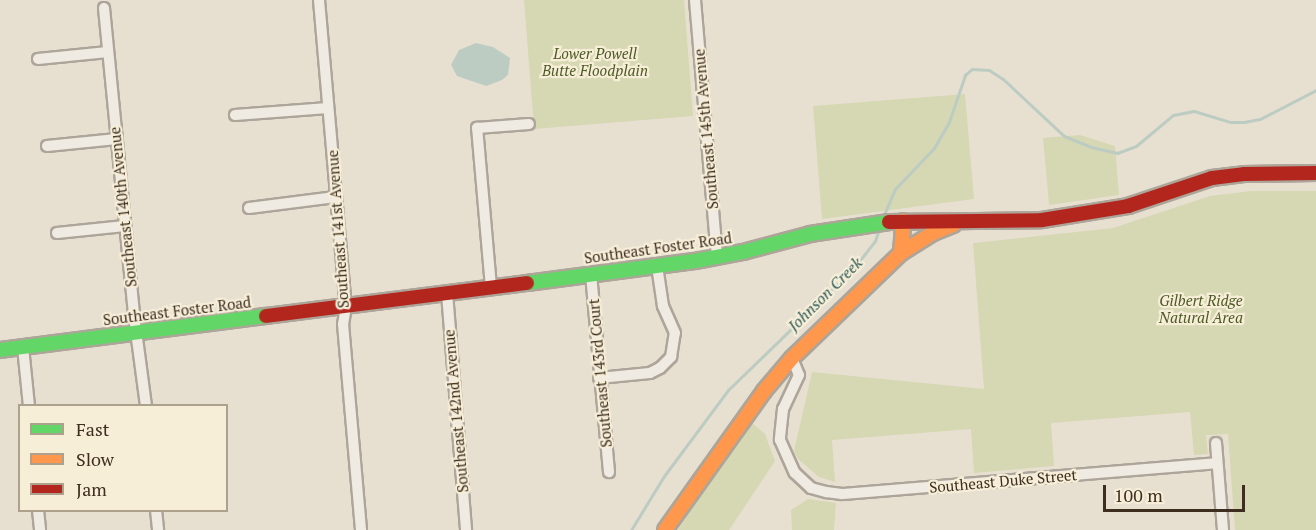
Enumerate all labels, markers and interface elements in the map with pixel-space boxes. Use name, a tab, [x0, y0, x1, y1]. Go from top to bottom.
park label: Lower Powell Butte Floodplain	[542, 44, 648, 79]
street label: Southeast 145th Avenue	[690, 48, 722, 210]
street label: Southeast 140th Avenue	[106, 126, 140, 288]
street label: Southeast 141st Avenue	[323, 149, 353, 309]
street label: Southeast Foster Road	[583, 229, 733, 267]
water label: Johnson Creek	[784, 253, 866, 335]
park label: Gilbert Ridge Natural Area	[1159, 291, 1243, 326]
street label: Southeast Foster Road	[102, 293, 252, 329]
street label: Southeast 143rd Court	[585, 298, 615, 448]
street label: Southeast 142nd Avenue	[440, 328, 472, 494]
legend	[18, 404, 228, 512]
text: Fast	[76, 417, 109, 441]
text: Slow	[76, 447, 114, 471]
street label: Southeast Duke Street	[928, 466, 1078, 496]
scale bar	[1106, 473, 1248, 511]
text: Jam	[76, 477, 107, 501]
text: 100 m	[1114, 483, 1163, 507]

